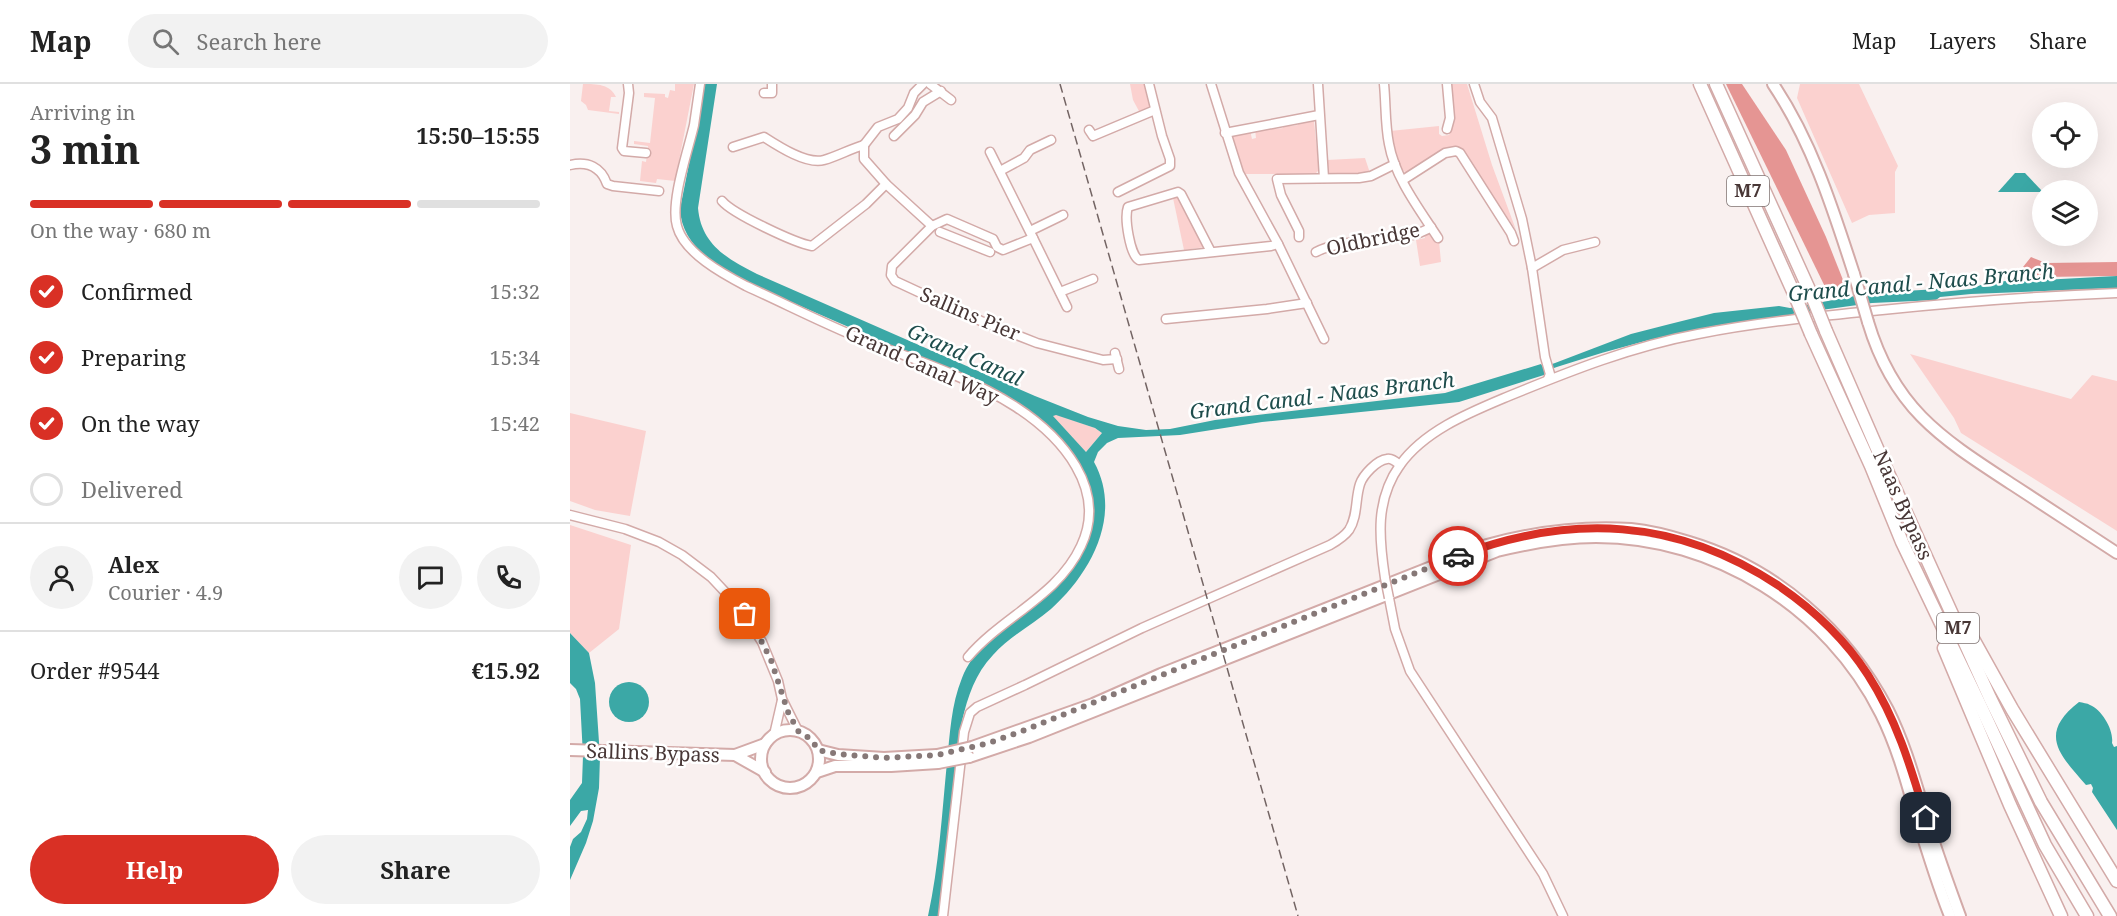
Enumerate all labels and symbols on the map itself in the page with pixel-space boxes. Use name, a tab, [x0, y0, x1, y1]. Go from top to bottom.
road number: M7	[1727, 176, 1769, 206]
street label: Oldbridge	[1324, 215, 1422, 262]
water label: Grand Canal - Naas Branch	[1787, 256, 2055, 308]
street label: Sallins Pier	[916, 280, 1025, 347]
water label: Grand Canal	[903, 316, 1028, 392]
street label: Grand Canal Way	[841, 319, 1004, 411]
water label: Grand Canal - Naas Branch	[1188, 365, 1456, 425]
street label: Naas Bypass	[1867, 446, 1940, 564]
courier	[1428, 526, 1488, 586]
pin	[719, 588, 770, 639]
road number: M7	[1937, 613, 1979, 643]
street label: Sallins Bypass	[586, 737, 720, 768]
pin	[1900, 792, 1951, 843]

